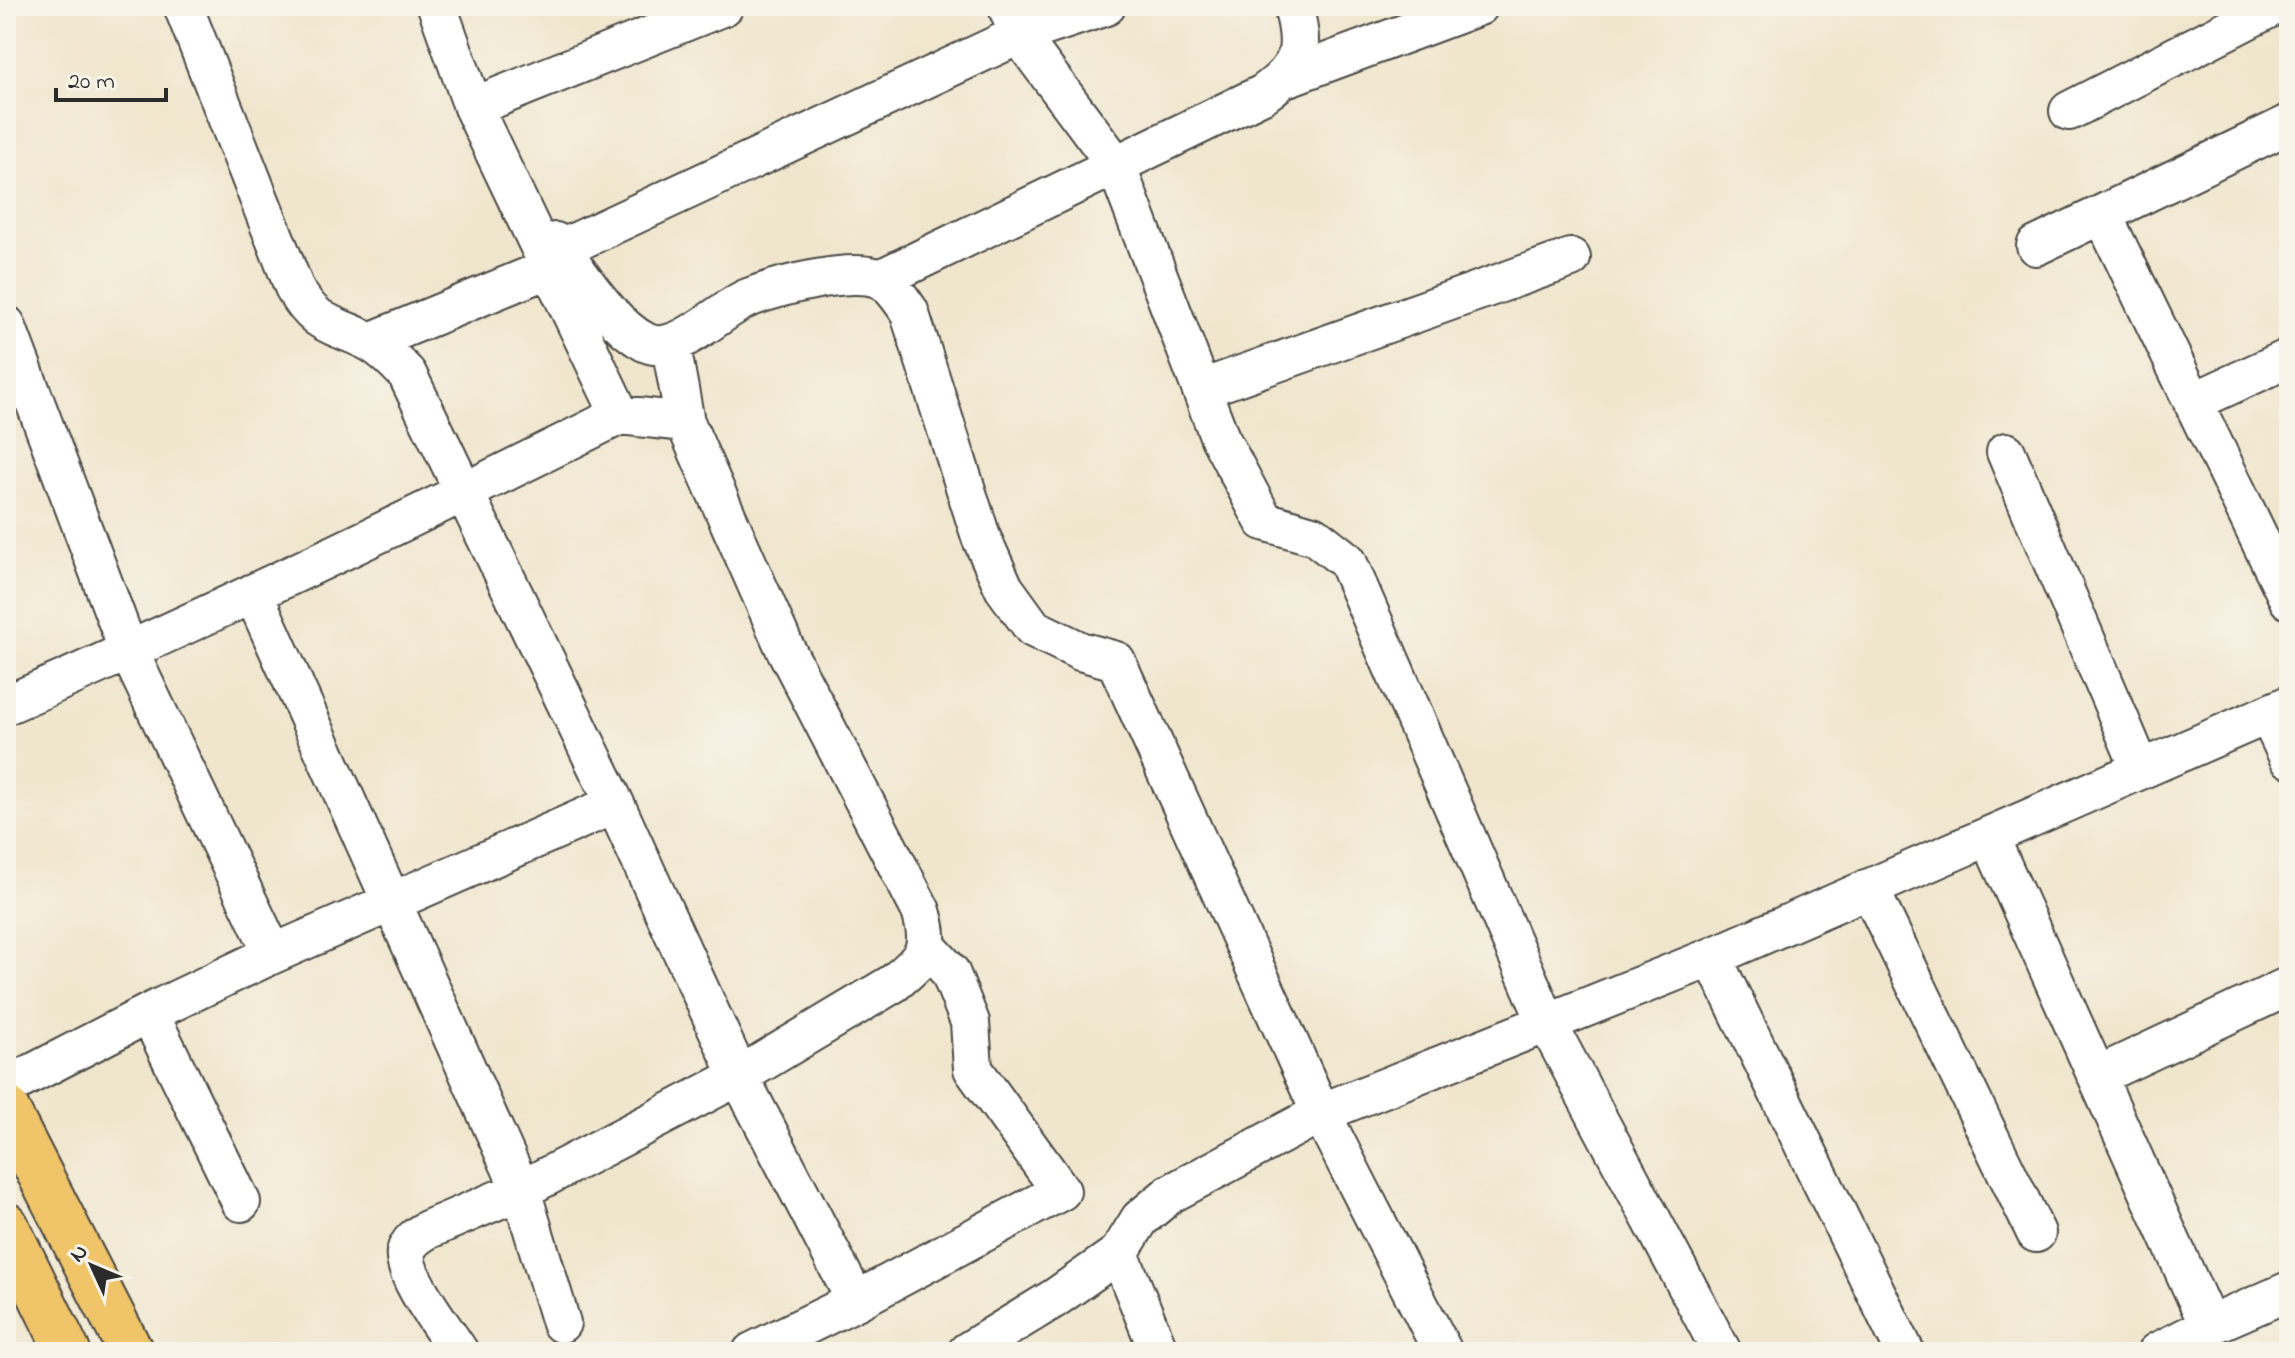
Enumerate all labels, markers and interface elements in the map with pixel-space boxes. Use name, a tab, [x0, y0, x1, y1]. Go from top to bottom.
scale bar	[56, 52, 166, 102]
text: 20 m	[68, 65, 115, 100]
north arrow	[52, 1226, 132, 1306]
text: N	[63, 1238, 96, 1271]

